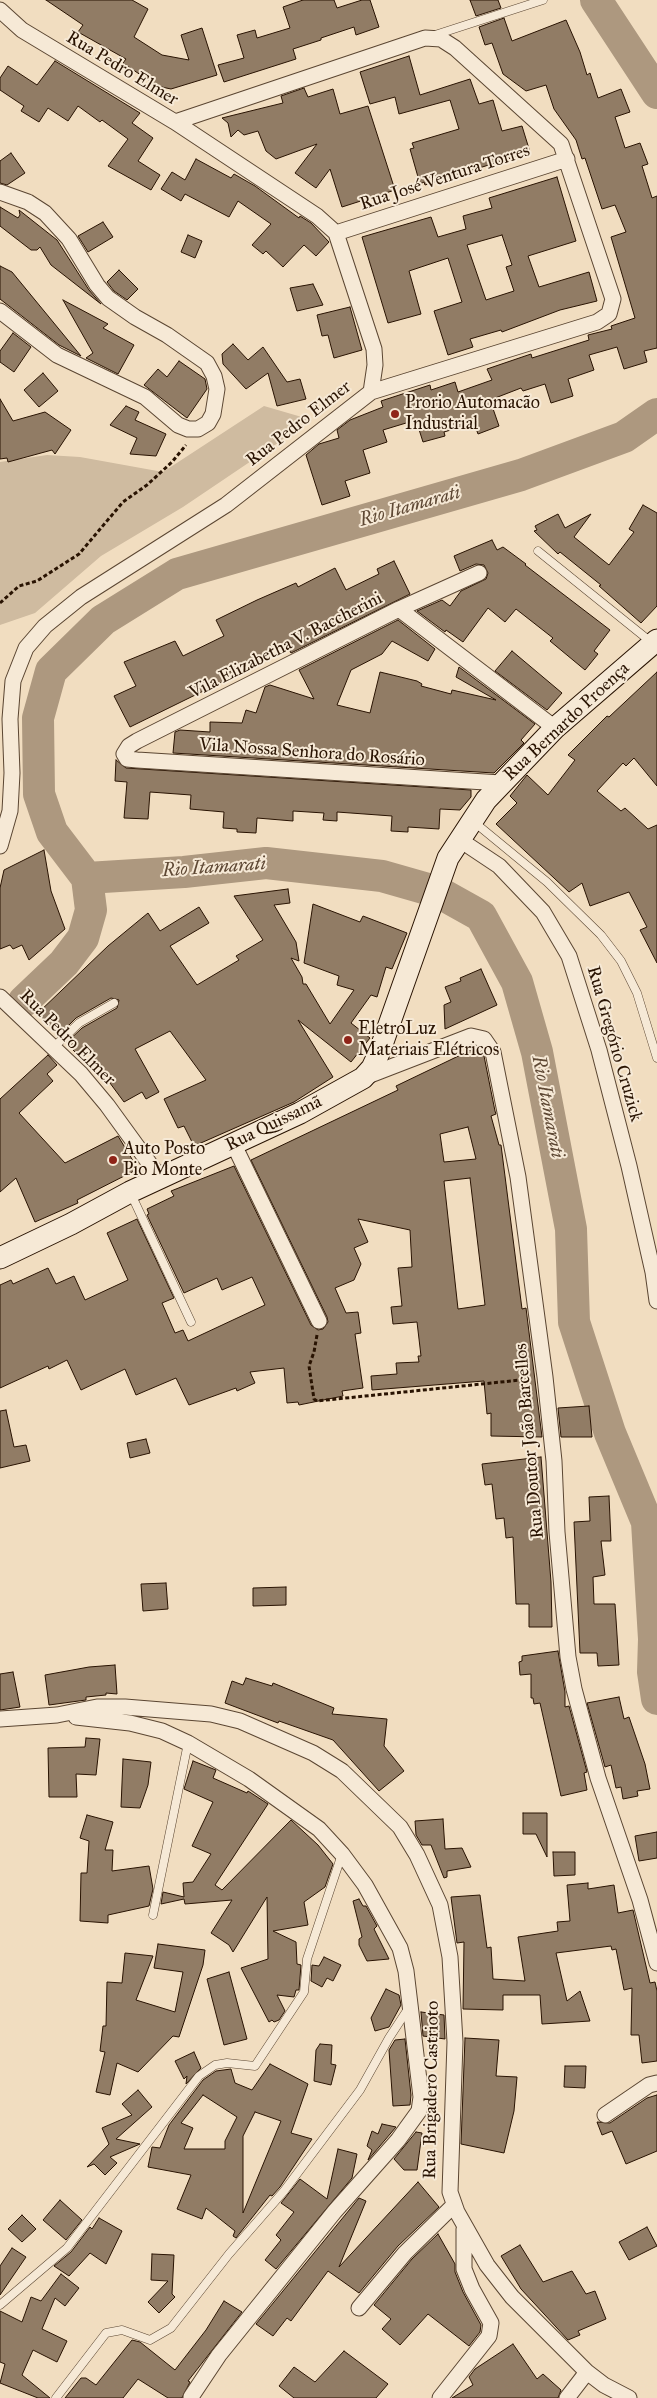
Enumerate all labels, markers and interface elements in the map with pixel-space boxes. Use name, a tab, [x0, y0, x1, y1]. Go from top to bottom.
street label: Rua Pedro Elmer	[62, 27, 182, 111]
street label: Rua José Ventura Torres	[357, 140, 533, 216]
street label: Rua Pedro Elmer	[242, 376, 356, 472]
place label: Prorio Automacão Industrial	[405, 393, 540, 436]
marker: Prorio Automacão Industrial	[389, 408, 401, 420]
water label: Rio Itamarati	[357, 482, 463, 532]
street label: Vila Elizabetha V. Baccherini	[186, 588, 386, 704]
street label: Rua Bernardo Proença	[500, 658, 634, 786]
street label: Vila Nossa Senhora do Rosário	[198, 734, 426, 772]
water label: Rio Itamarati	[161, 853, 267, 883]
street label: Rua Gregório Cruzick	[581, 964, 647, 1124]
street label: Rua Pedro Elmer	[15, 986, 119, 1090]
place label: EletroLuz Materiais Elétricos	[358, 1019, 499, 1062]
marker: EletroLuz Materiais Elétricos	[342, 1034, 354, 1046]
water label: Rio Itamarati	[526, 1054, 568, 1160]
street label: Rua Quissamã	[222, 1091, 326, 1157]
place label: Auto Posto Pio Monte	[123, 1139, 205, 1182]
marker: Auto Posto Pio Monte	[107, 1154, 119, 1166]
street label: Rua Doutor João Barcellos	[511, 1342, 549, 1540]
street label: Rua Brigadero Castrioto	[420, 2001, 444, 2179]

